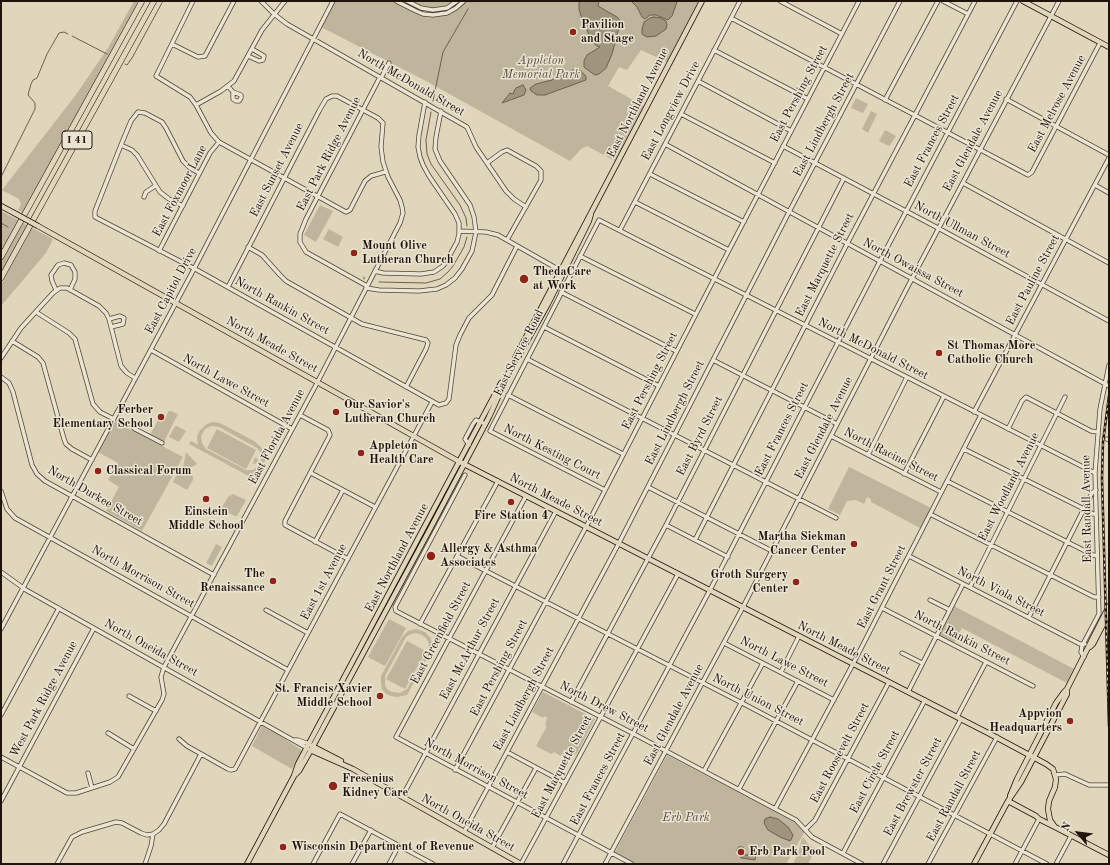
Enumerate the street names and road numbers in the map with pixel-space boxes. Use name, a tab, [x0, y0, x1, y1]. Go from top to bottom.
street label: East Pershing Street	[767, 43, 831, 145]
street label: North McDonald Street	[355, 46, 467, 120]
street label: East Northland Avenue	[604, 46, 672, 160]
street label: East Melrose Avenue	[1025, 53, 1089, 155]
street label: East Longview Drive	[639, 59, 703, 163]
street label: East Lindbergh Street	[790, 71, 858, 179]
street label: East Glendale Avenue	[940, 88, 1006, 194]
street label: East Frances Street	[901, 92, 963, 190]
street label: East Park Ridge Avenue	[294, 94, 364, 214]
street label: East Sunset Avenue	[247, 121, 307, 219]
road number: I 41	[62, 131, 92, 149]
street label: East Foxmoor Lane	[150, 143, 210, 239]
street label: North Ullman Street	[911, 198, 1013, 262]
street label: East Marquette Street	[793, 211, 857, 319]
street label: East Pauline Street	[1003, 232, 1063, 328]
street label: North Owaissa Street	[860, 235, 966, 301]
street label: East Capitol Drive	[142, 245, 200, 337]
street label: North Rankin Street	[232, 274, 332, 338]
street label: East Service Road	[491, 307, 547, 399]
street label: North Meade Street	[224, 314, 320, 376]
street label: North McDonald Street	[815, 315, 931, 383]
street label: East Pershing Street	[619, 330, 681, 432]
street label: North Lawe Street	[180, 351, 272, 411]
street label: East Lindbergh Street	[642, 358, 708, 468]
street label: East Glendale Avenue	[792, 374, 856, 482]
street label: East Frances Street	[752, 380, 812, 478]
street label: East Florida Avenue	[246, 387, 308, 487]
street label: East Byrd Street	[674, 394, 726, 478]
street label: North Kesting Court	[501, 421, 603, 483]
street label: North Racine Street	[841, 425, 941, 485]
street label: East Woodland Avenue	[975, 430, 1043, 544]
street label: East Randall Avenue	[1079, 455, 1095, 563]
street label: North Durkee Street	[45, 463, 145, 529]
street label: North Meade Street	[507, 470, 605, 530]
street label: East Northland Avenue	[362, 501, 432, 615]
street label: East 1st Avenue	[298, 541, 350, 623]
street label: North Morrison Street	[89, 543, 197, 611]
street label: East Grant Street	[855, 543, 909, 631]
street label: North Viola Street	[955, 564, 1047, 620]
street label: East Greenfield Street	[408, 579, 474, 687]
street label: East McArthur Street	[437, 595, 503, 703]
street label: North Rankin Street	[911, 607, 1013, 669]
street label: North Oneida Street	[102, 616, 200, 680]
street label: East Pershing Street	[467, 617, 531, 719]
street label: North Meade Street	[795, 618, 893, 678]
street label: North Lawe Street	[737, 633, 831, 691]
street label: West Park Ridge Avenue	[7, 638, 81, 760]
street label: East Lindbergh Street	[490, 645, 558, 753]
street label: East Glendale Avenue	[641, 662, 707, 768]
street label: North Union Street	[710, 671, 806, 729]
street label: North Drew Street	[557, 678, 651, 736]
street label: East Roosevelt Street	[807, 700, 873, 806]
street label: East Marquette Street	[529, 713, 595, 821]
street label: East Circle Street	[847, 728, 903, 816]
street label: East Frances Street	[567, 730, 629, 828]
street label: North Morrison Street	[421, 735, 531, 803]
street label: East Brewster Street	[881, 735, 945, 839]
street label: East Randall Street	[924, 748, 984, 844]
street label: North Oneida Street	[419, 791, 517, 855]

